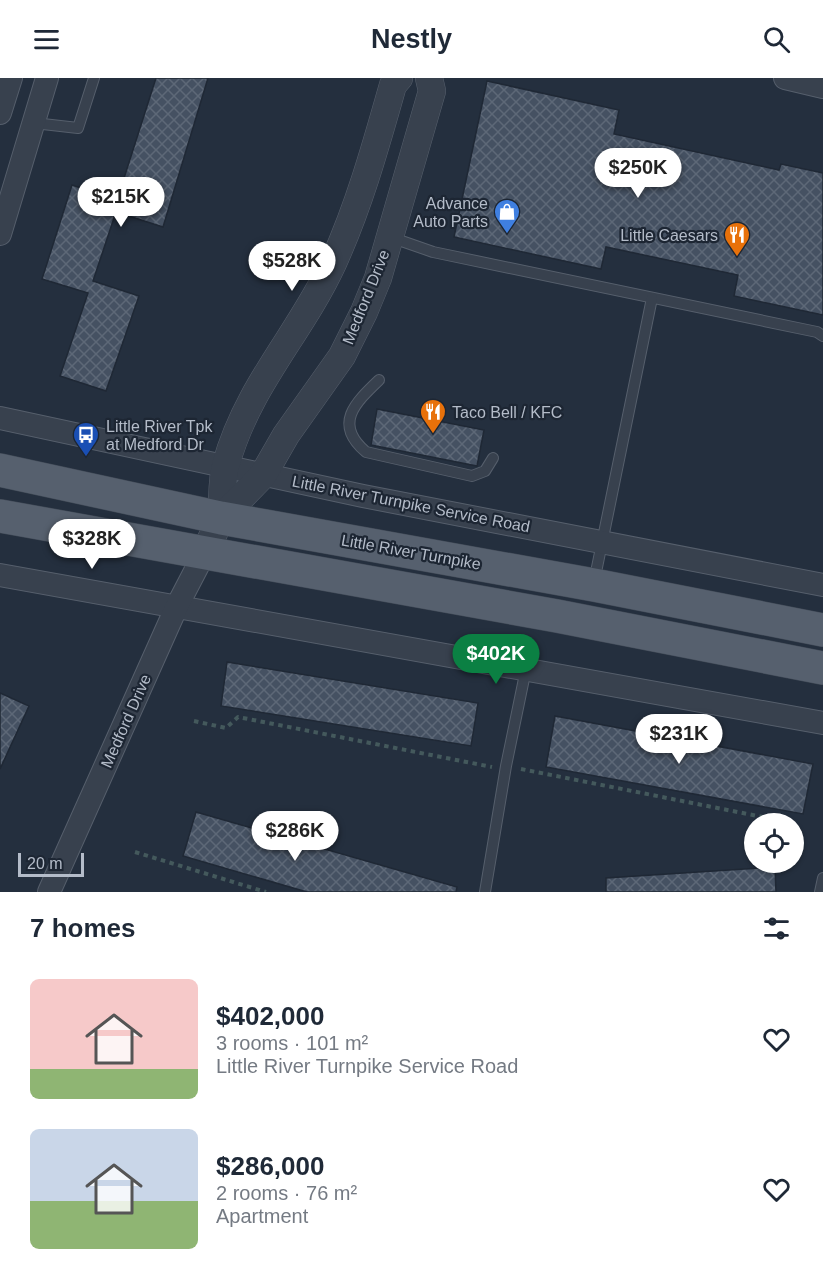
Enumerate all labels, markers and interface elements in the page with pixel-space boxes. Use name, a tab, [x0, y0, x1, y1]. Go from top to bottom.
icon: menu	[30, 23, 63, 56]
icon: search	[760, 23, 793, 56]
text: Nestly	[371, 24, 452, 54]
pin: $250K	[596, 148, 680, 199]
text: $250K	[609, 156, 667, 178]
pin: $215K	[79, 177, 163, 228]
text: $215K	[92, 185, 150, 207]
place label: Advance Auto Parts	[413, 195, 488, 230]
shop icon: Advance Auto Parts	[492, 197, 522, 235]
restaurant icon: Little Caesars	[722, 220, 752, 258]
place label: Little Caesars	[620, 227, 718, 244]
pin: $528K	[250, 241, 334, 292]
street label: Medford Drive	[339, 247, 393, 347]
text: $528K	[263, 249, 321, 271]
restaurant icon: Taco Bell / KFC	[418, 397, 448, 435]
place label: Taco Bell / KFC	[452, 404, 562, 421]
place label: Little River Tpk at Medford Dr	[106, 418, 213, 453]
bus stop icon: Little River Tpk at Medford Dr	[71, 420, 101, 458]
street label: Little River Turnpike Service Road	[291, 473, 531, 535]
pin: $328K	[50, 519, 134, 570]
text: $328K	[63, 527, 121, 549]
street label: Little River Turnpike	[340, 531, 482, 573]
pin: $402K	[454, 634, 538, 685]
text: $402K	[467, 642, 525, 664]
street label: Medford Drive	[98, 672, 154, 770]
pin: $231K	[637, 714, 721, 765]
text: $231K	[650, 722, 708, 744]
pin: $286K	[253, 811, 337, 862]
map controls	[744, 813, 804, 873]
button: locate	[744, 813, 804, 873]
text: $286K	[266, 819, 324, 841]
scale bar	[18, 850, 84, 878]
text: 20 m	[27, 855, 63, 872]
icon: filters	[760, 912, 793, 945]
text: 7 homes	[30, 913, 136, 943]
text: $402,000	[216, 1001, 324, 1031]
icon: home	[78, 1003, 150, 1075]
icon: heart	[760, 1023, 793, 1056]
text: 3 rooms · 101 m²	[216, 1032, 368, 1054]
text: Little River Turnpike Service Road	[216, 1055, 518, 1077]
text: $286,000	[216, 1151, 324, 1181]
icon: home	[78, 1153, 150, 1225]
icon: heart	[760, 1173, 793, 1206]
text: 2 rooms · 76 m²	[216, 1182, 357, 1204]
text: Apartment	[216, 1205, 308, 1227]

